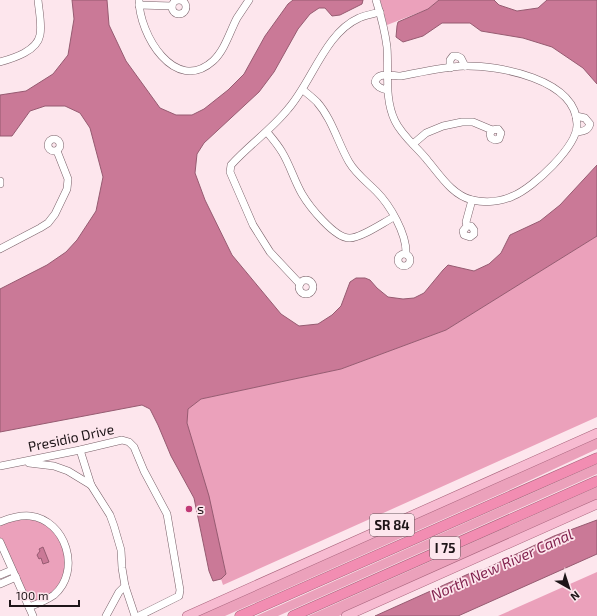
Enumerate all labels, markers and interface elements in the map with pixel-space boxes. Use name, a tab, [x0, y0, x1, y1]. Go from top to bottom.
street label: Presidio Drive	[26, 420, 116, 455]
place label: s	[197, 500, 204, 517]
marker: s	[184, 504, 194, 514]
road number: SR 84	[370, 514, 414, 536]
water label: North New River Canal	[428, 525, 576, 605]
road number: I 75	[430, 537, 460, 559]
north arrow	[549, 568, 589, 608]
scale bar	[10, 582, 79, 608]
text: 100 m	[16, 588, 48, 602]

